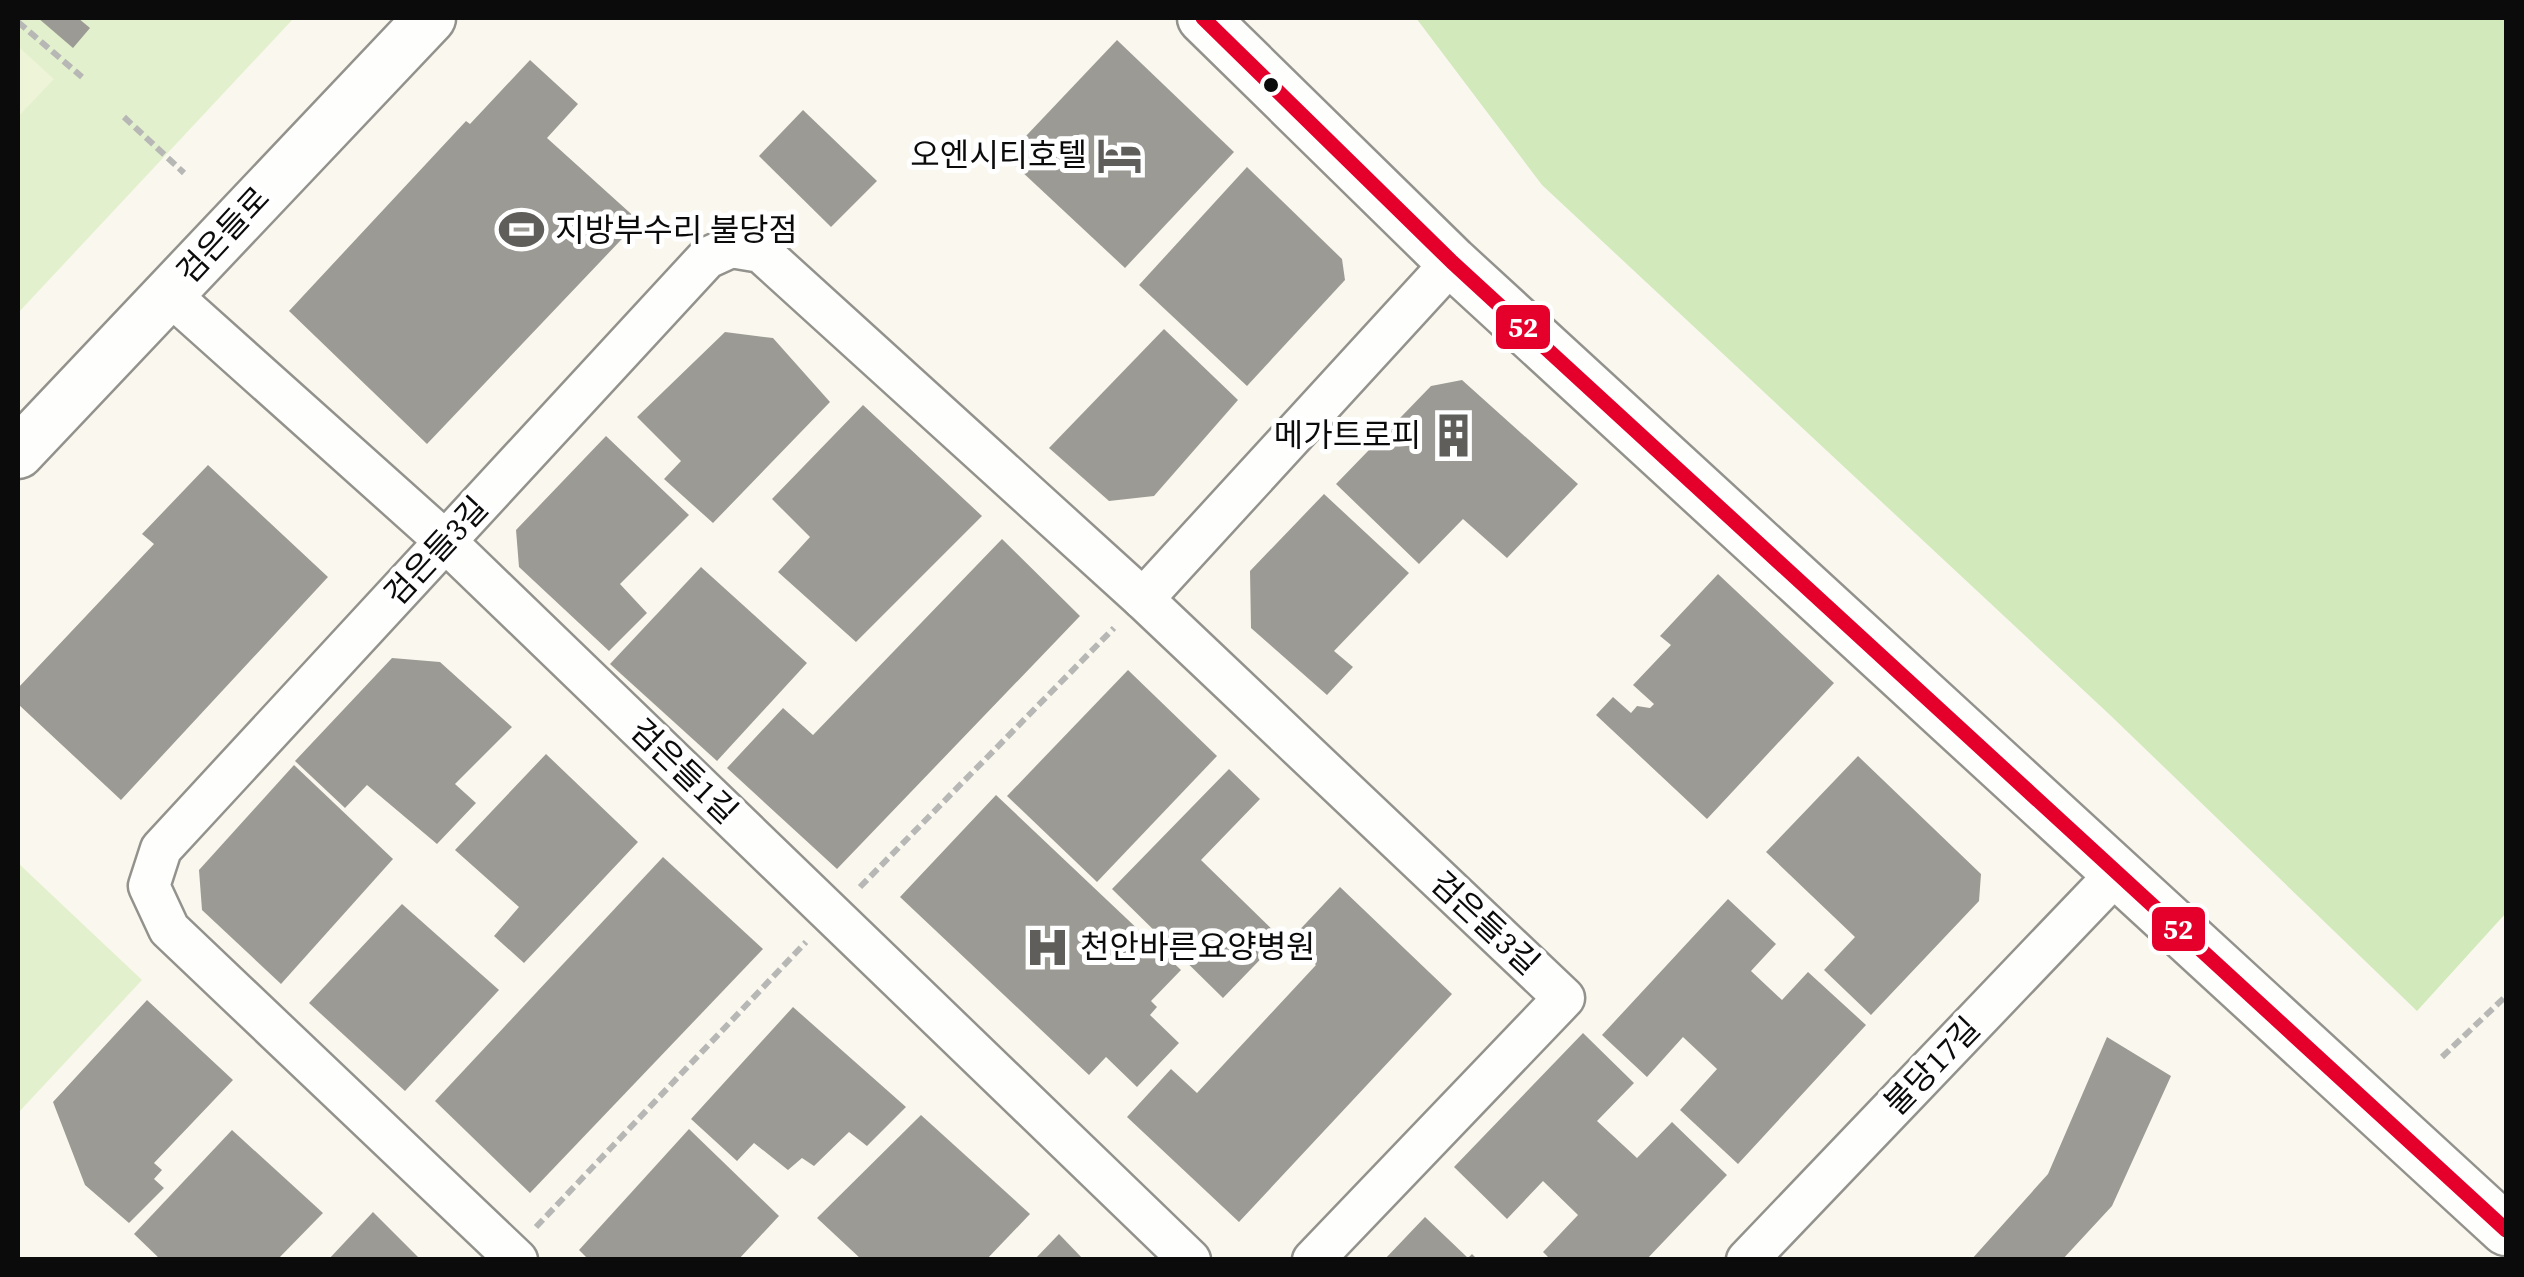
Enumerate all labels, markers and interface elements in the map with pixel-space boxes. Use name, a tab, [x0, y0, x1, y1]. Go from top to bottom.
unlabelled marker	[1261, 75, 1281, 95]
hotel icon: 오엔시티호텔	[1096, 131, 1144, 179]
place label: 오엔시티호텔	[910, 133, 1087, 177]
street label: 검은들로	[167, 177, 279, 293]
sports icon: 지방부수리 불당점	[498, 206, 546, 254]
place label: 지방부수리 불당점	[555, 208, 798, 252]
line badge: 52	[1494, 303, 1552, 351]
text: 52	[1508, 308, 1538, 346]
building icon: 메가트로피	[1430, 411, 1478, 459]
place label: 메가트로피	[1274, 413, 1421, 457]
street label: 검은들3길	[374, 487, 498, 615]
street label: 검은들1길	[621, 709, 747, 833]
street label: 검은들3길	[1421, 861, 1549, 985]
line badge: 52	[2150, 905, 2207, 953]
text: 52	[2163, 910, 2193, 948]
hospital icon: 천안바른요양병원	[1023, 923, 1071, 971]
place label: 천안바른요양병원	[1080, 925, 1316, 969]
street label: 불당17길	[1874, 1007, 1990, 1125]

